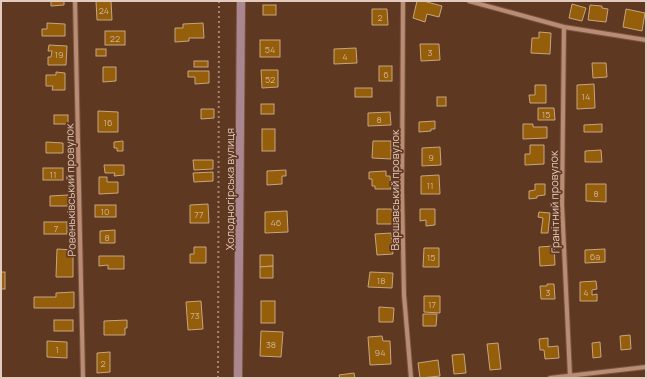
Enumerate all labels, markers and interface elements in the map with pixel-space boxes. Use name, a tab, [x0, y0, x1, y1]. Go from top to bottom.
house number: 24	[99, 4, 109, 17]
house number: 2	[377, 11, 383, 24]
house number: 22	[110, 32, 120, 45]
house number: 54	[265, 43, 275, 56]
house number: 3	[428, 46, 433, 59]
house number: 19	[54, 48, 64, 61]
house number: 4	[342, 50, 348, 63]
house number: 6	[383, 68, 389, 81]
house number: 52	[265, 73, 275, 86]
house number: 14	[582, 90, 590, 103]
house number: 15	[542, 108, 550, 121]
house number: 8	[376, 113, 382, 126]
house number: 16	[103, 116, 113, 129]
street label: Ровеньківський провулок	[61, 123, 79, 257]
street label: Холодногірська вулиця	[222, 128, 237, 250]
street label: Варшавський провулок	[387, 129, 402, 250]
street label: Гранітний провулок	[546, 150, 562, 254]
house number: 9	[428, 151, 434, 164]
house number: 11	[49, 168, 57, 181]
house number: 11	[426, 179, 434, 192]
house number: 8	[593, 187, 599, 200]
house number: 10	[101, 205, 110, 218]
house number: 77	[194, 208, 204, 221]
house number: 46	[271, 216, 282, 229]
house number: 7	[54, 222, 59, 235]
house number: 8	[104, 231, 110, 244]
house number: 6а	[590, 250, 600, 263]
house number: 15	[427, 251, 435, 264]
house number: 18	[377, 274, 385, 287]
house number: 3	[546, 286, 551, 299]
house number: 4	[583, 286, 589, 299]
house number: 17	[428, 298, 436, 311]
house number: 73	[190, 309, 200, 322]
house number: 38	[266, 338, 276, 351]
house number: 1	[55, 343, 59, 356]
house number: 94	[375, 346, 385, 359]
house number: 2	[100, 357, 106, 370]

